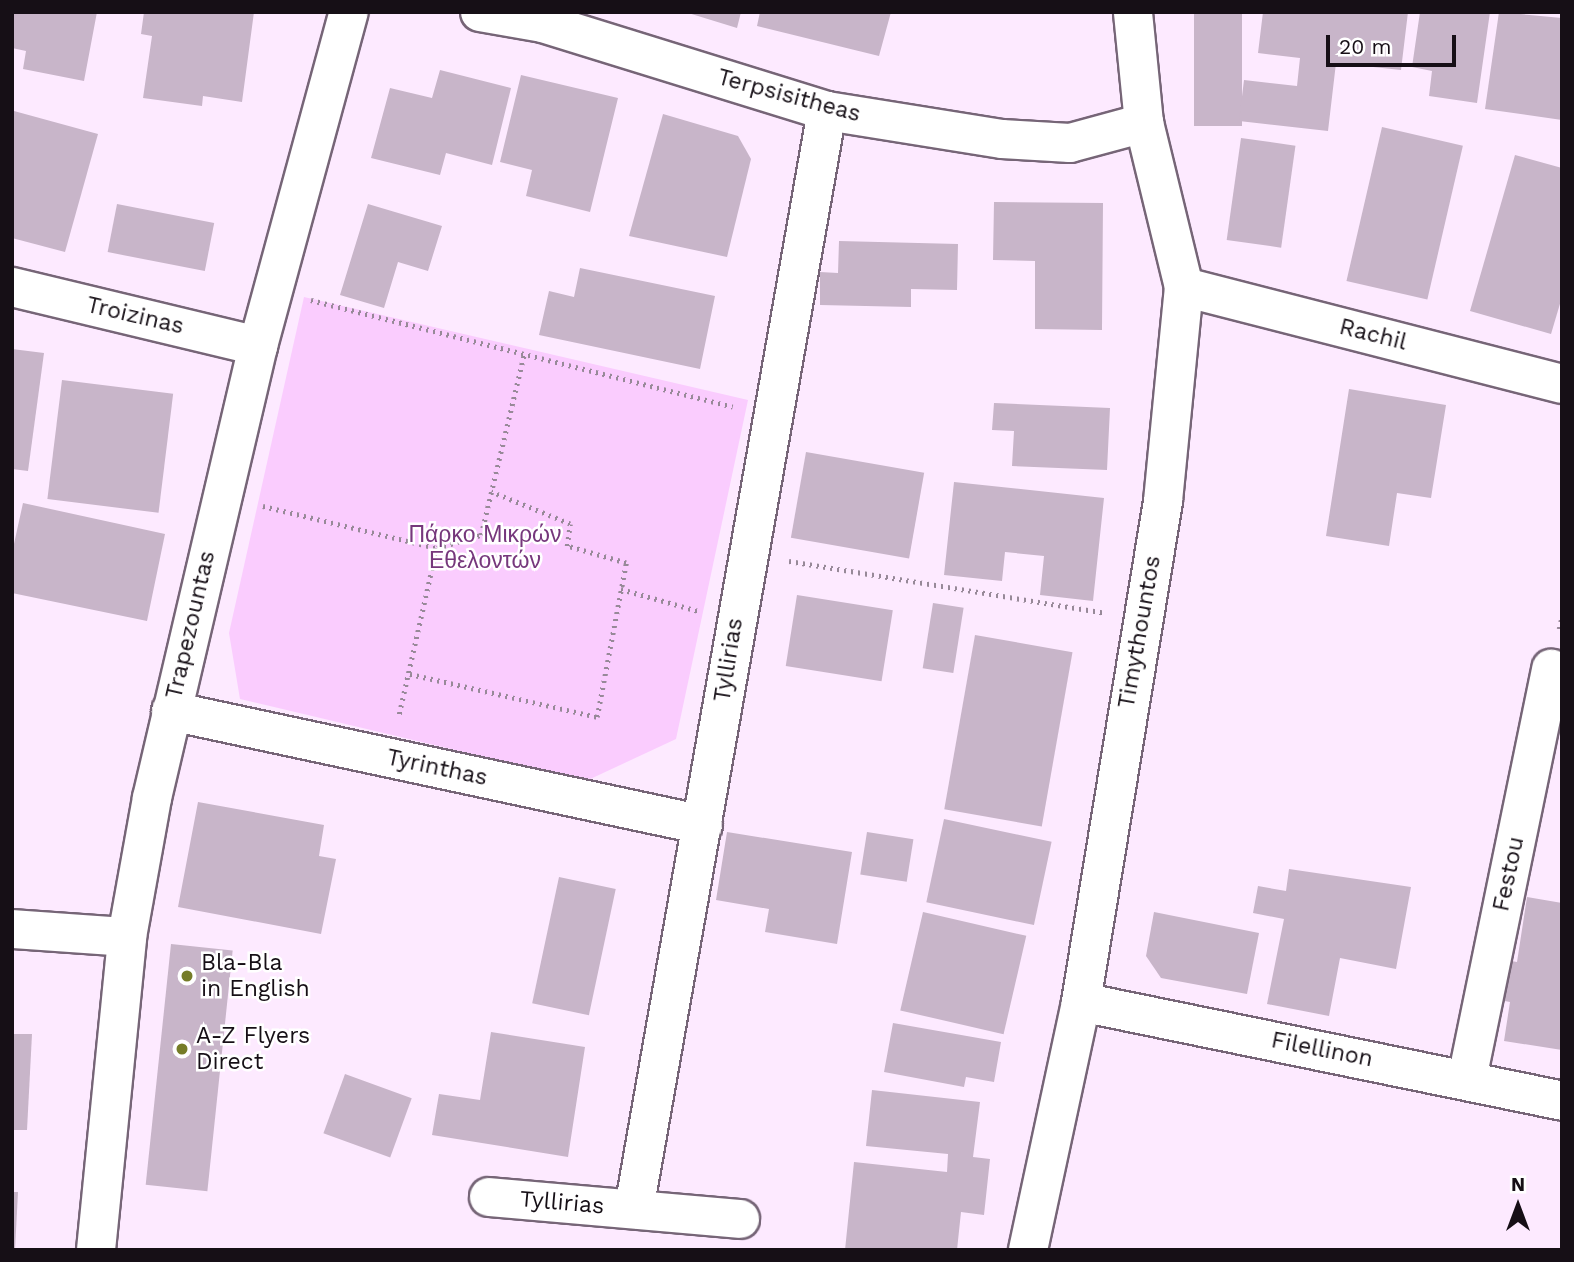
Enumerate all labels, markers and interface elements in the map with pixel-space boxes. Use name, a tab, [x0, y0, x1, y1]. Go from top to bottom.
scale bar	[1329, 21, 1458, 65]
text: 20 m	[1339, 34, 1391, 59]
street label: Terpsisitheas	[714, 64, 864, 128]
street label: Troizinas	[84, 291, 186, 341]
street label: Rachil	[1336, 313, 1410, 357]
park label: Πάρκο Μικρών Εθελοντών	[408, 521, 562, 575]
street label: Trapezountas	[161, 548, 221, 702]
street label: Timythountos	[1113, 553, 1167, 711]
street label: Tyllirias	[709, 616, 749, 704]
street label: Tyrinthas	[384, 744, 490, 792]
street label: Festou	[1488, 834, 1530, 914]
place label: Bla-Bla in English	[201, 949, 310, 1003]
marker: Bla-Bla in English	[179, 968, 195, 984]
place label: A-Z Flyers Direct	[196, 1022, 310, 1076]
street label: Filellinon	[1269, 1027, 1375, 1073]
marker: A-Z Flyers Direct	[174, 1041, 190, 1057]
north arrow	[1483, 1171, 1553, 1241]
text: N	[1511, 1173, 1525, 1196]
street label: Tyllirias	[519, 1186, 605, 1220]

